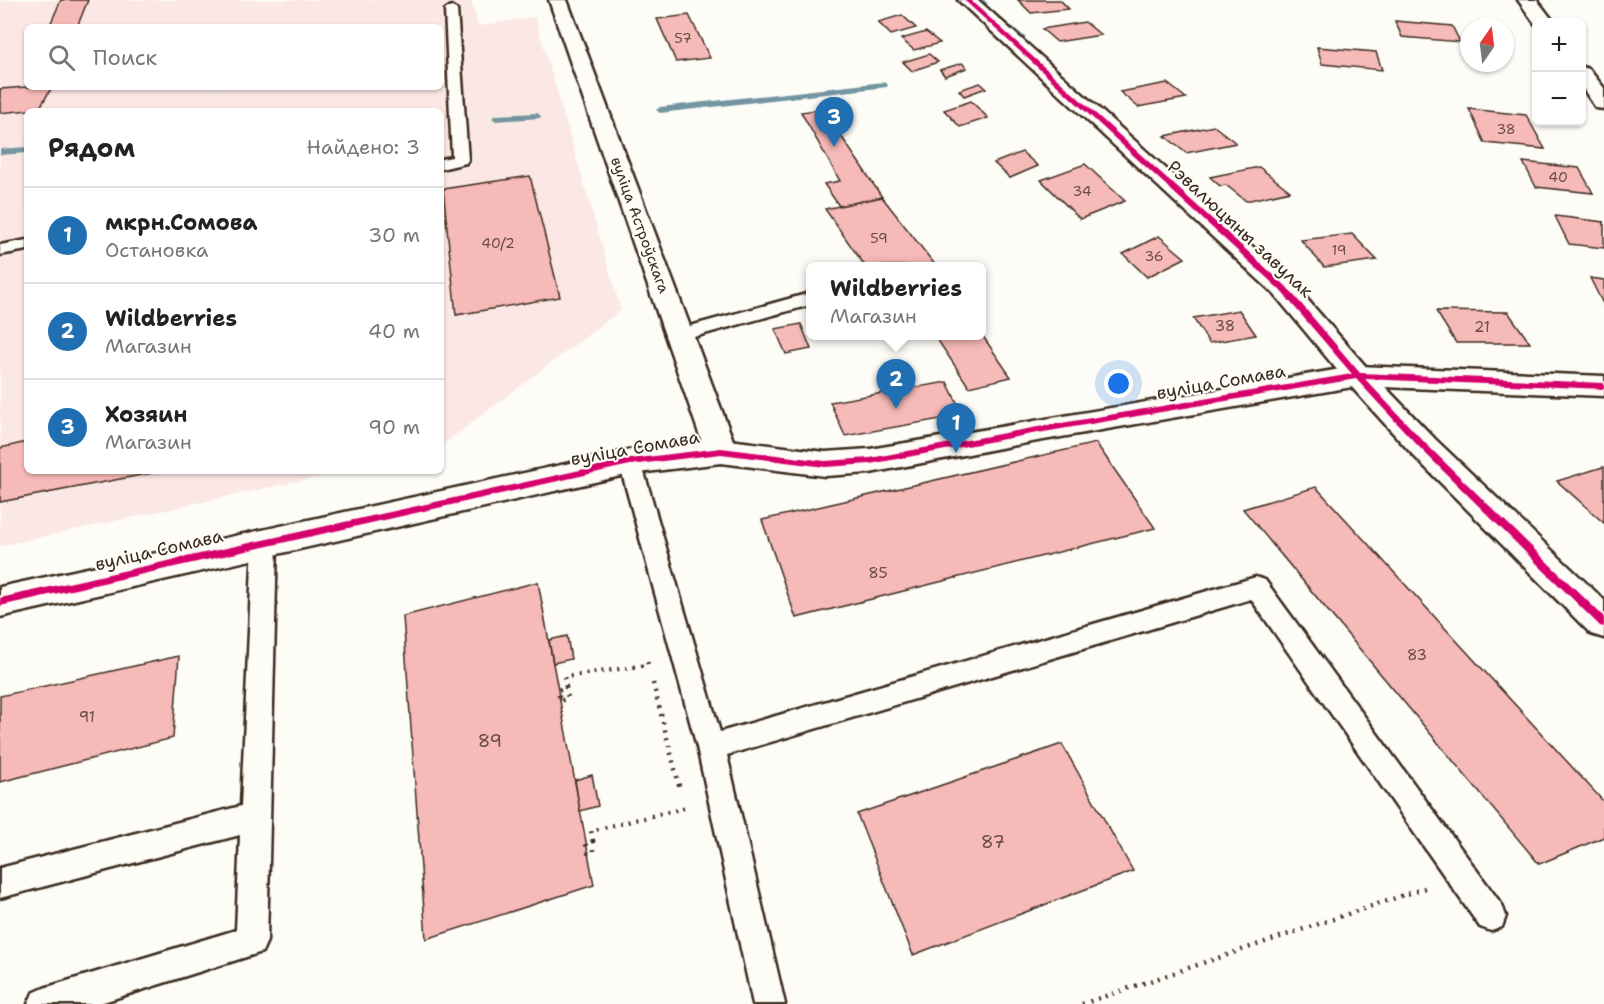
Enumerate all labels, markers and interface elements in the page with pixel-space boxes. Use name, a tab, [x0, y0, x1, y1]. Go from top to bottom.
north arrow	[1460, 18, 1514, 72]
map controls	[1532, 18, 1586, 126]
button: +	[1532, 18, 1586, 72]
search box	[24, 24, 444, 90]
house number: 57	[674, 29, 692, 47]
icon: search	[45, 41, 78, 74]
text: Поиск	[93, 43, 157, 72]
button: −	[1532, 72, 1586, 126]
pin: 3	[814, 98, 854, 147]
house number: 38	[1496, 120, 1516, 138]
text: Рядом	[48, 130, 135, 165]
text: Найдено: 3	[307, 134, 420, 160]
street label: вуліца Астроўскага	[606, 154, 674, 297]
street label: Рэвалюцыны завулак	[1162, 155, 1318, 303]
house number: 40	[1548, 168, 1568, 186]
house number: 34	[1072, 182, 1092, 200]
text: мкрн.Сомова	[105, 208, 257, 237]
text: 1	[63, 222, 72, 248]
text: 30 m	[368, 222, 420, 248]
house number: 59	[870, 229, 888, 247]
house number: 40/2	[481, 234, 515, 252]
text: Остановка	[105, 237, 209, 263]
house number: 19	[1331, 241, 1347, 259]
house number: 36	[1144, 247, 1164, 265]
popup	[806, 262, 986, 340]
text: Wildberries	[830, 274, 962, 303]
text: Магазин	[830, 303, 917, 329]
text: Wildberries	[105, 304, 237, 333]
house number: 38	[1215, 316, 1235, 336]
house number: 21	[1474, 317, 1490, 337]
text: 2	[61, 318, 75, 344]
text: 40 m	[368, 318, 420, 344]
text: Магазин	[105, 333, 192, 359]
street label: вуліца Сомава	[1155, 359, 1287, 405]
pin: 2	[876, 360, 916, 409]
your location	[1104, 369, 1133, 398]
text: Хозяин	[105, 400, 187, 429]
pin: 1	[936, 404, 976, 453]
text: 3	[61, 414, 75, 440]
text: 90 m	[368, 414, 420, 440]
street label: вуліца Сомава	[569, 425, 701, 471]
text: Магазин	[105, 429, 192, 455]
street label: вуліца Сомава	[93, 524, 225, 576]
house number: 85	[868, 563, 888, 583]
house number: 83	[1407, 645, 1427, 665]
house number: 91	[79, 707, 95, 727]
house number: 89	[478, 729, 502, 753]
house number: 87	[981, 830, 1005, 854]

